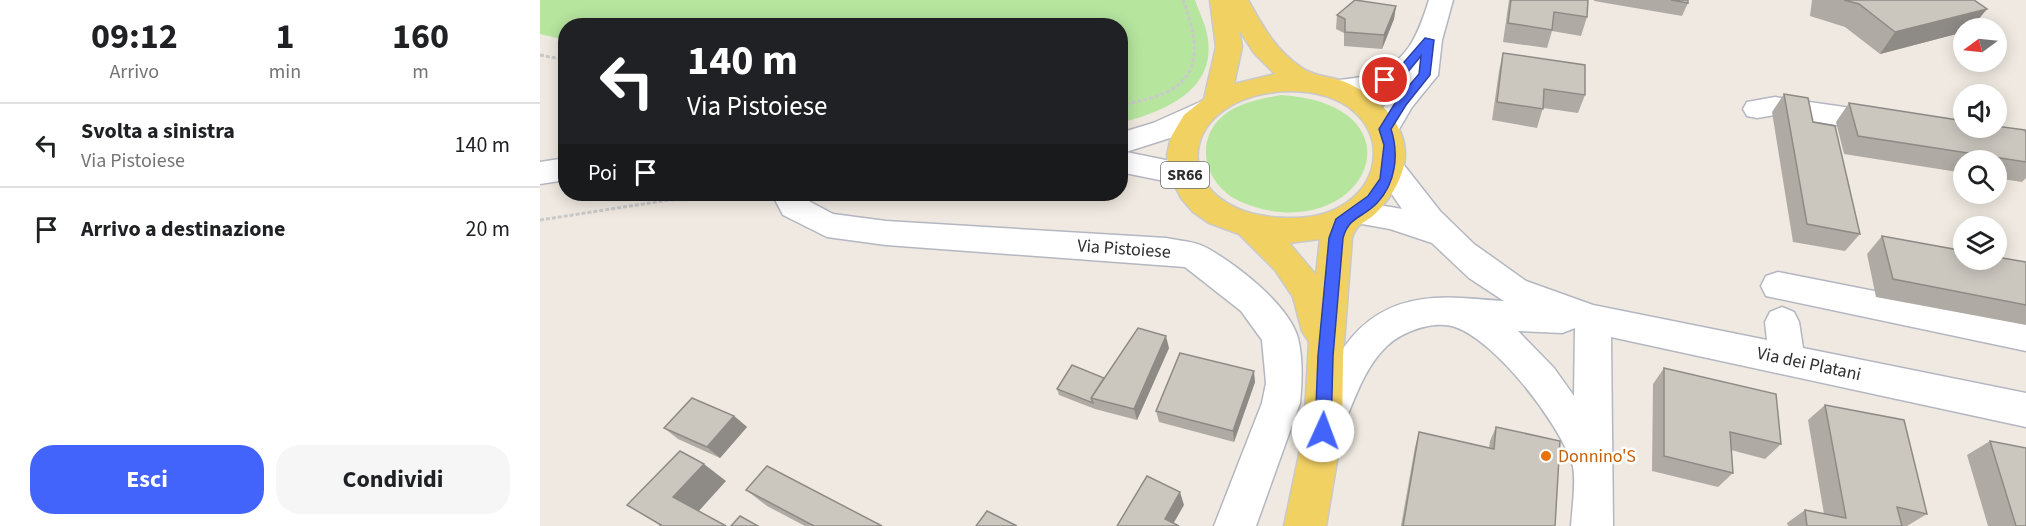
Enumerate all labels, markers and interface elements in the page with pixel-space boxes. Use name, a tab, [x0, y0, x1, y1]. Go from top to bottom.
text: 09:12	[91, 11, 178, 62]
text: 1	[275, 11, 294, 62]
text: 160	[392, 11, 449, 62]
north arrow	[1953, 18, 2007, 72]
map controls	[1953, 18, 2007, 270]
text: 140 m	[687, 31, 798, 91]
icon: left	[588, 42, 666, 120]
pin	[1359, 54, 1410, 105]
text: Arrivo	[109, 58, 159, 86]
text: min	[269, 58, 301, 86]
text: m	[412, 58, 429, 86]
icon: arrive	[1368, 63, 1401, 96]
button: sound	[1953, 84, 2007, 138]
text: Via Pistoiese	[687, 87, 827, 126]
text: Svolta a sinistra	[81, 115, 235, 147]
icon: left	[30, 129, 63, 162]
text: 140 m	[455, 129, 510, 161]
text: Via Pistoiese	[81, 147, 185, 175]
button: search	[1953, 150, 2007, 204]
icon: arrive	[629, 156, 662, 189]
text: Poi	[588, 157, 617, 189]
road number: SR66	[1161, 162, 1209, 188]
icon: arrive	[30, 213, 63, 246]
text: Arrivo a destinazione	[81, 213, 286, 245]
text: 20 m	[465, 213, 510, 245]
button: layers	[1953, 216, 2007, 270]
street label: Via Pistoiese	[1076, 233, 1172, 265]
street label: Via dei Platani	[1755, 341, 1863, 387]
position arrow	[1291, 399, 1355, 463]
place label: Donnino'S	[1558, 444, 1636, 469]
button: Esci	[30, 445, 264, 514]
button: Condividi	[276, 445, 510, 514]
marker: Donnino'S	[1539, 449, 1553, 463]

